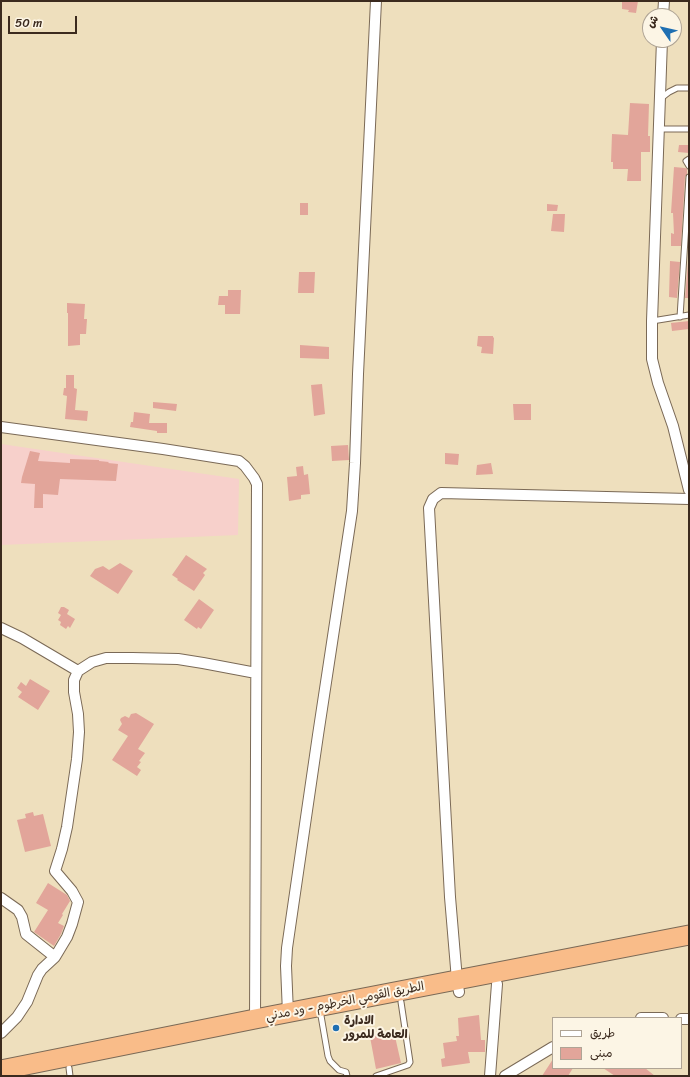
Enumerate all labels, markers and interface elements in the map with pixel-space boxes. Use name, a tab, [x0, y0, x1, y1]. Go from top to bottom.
scale bar	[10, 8, 79, 34]
north arrow	[642, 8, 682, 48]
text: ش	[641, 11, 664, 32]
text: 50 m	[15, 12, 42, 34]
street label: الطريق القومي الخرطوم - ود مدني	[265, 980, 425, 1024]
place label: الادارة العامة للمرور	[344, 1014, 408, 1042]
legend	[552, 1017, 682, 1069]
text: طريق	[590, 1022, 615, 1044]
marker: الادارة العامة للمرور	[331, 1023, 341, 1033]
text: مبنى	[590, 1042, 613, 1064]

